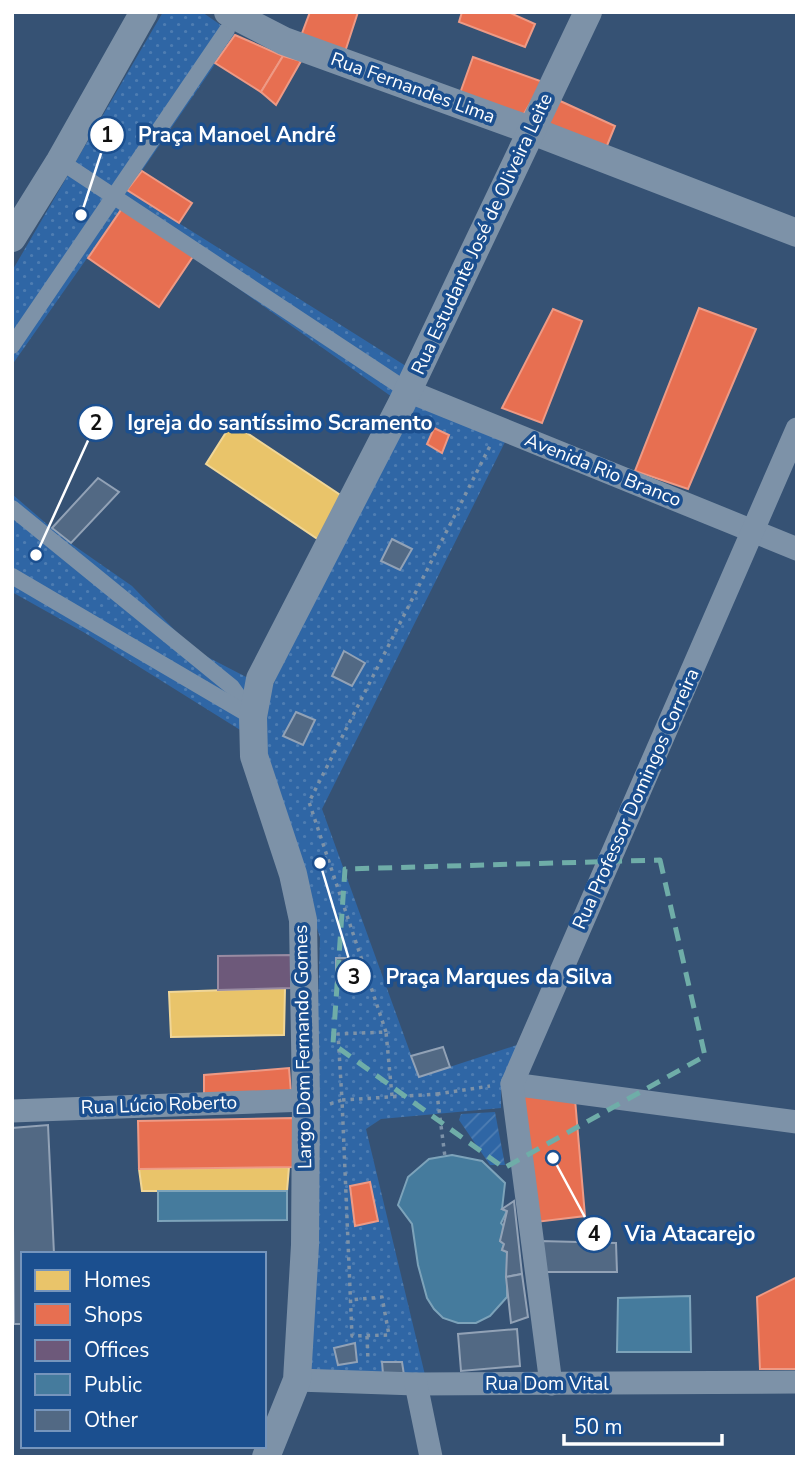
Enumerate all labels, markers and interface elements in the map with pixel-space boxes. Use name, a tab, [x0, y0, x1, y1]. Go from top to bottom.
street label: Rua Fernandes Lima	[327, 46, 499, 130]
street label: Rua Estudante José de Oliveira Leite	[405, 89, 559, 379]
callout: Praça Manoel André	[89, 114, 350, 156]
text: 1	[101, 121, 113, 149]
text: Praça Manoel André	[138, 121, 336, 149]
callout: Igreja do santíssimo Scramento	[79, 402, 447, 444]
text: 2	[90, 409, 102, 437]
text: Igreja do santíssimo Scramento	[127, 409, 433, 437]
street label: Avenida Rio Branco	[521, 427, 685, 513]
street label: Rua Professor Domingos Correira	[567, 664, 705, 934]
street label: Largo Dom Fernando Gomes	[288, 925, 318, 1169]
callout: Praça Marques da Silva	[337, 955, 627, 997]
text: 3	[348, 963, 360, 991]
text: Praça Marques da Silva	[385, 963, 613, 991]
street label: Rua Lúcio Roberto	[80, 1089, 238, 1121]
callout: Via Atacarejo	[576, 1213, 770, 1255]
text: 4	[588, 1220, 601, 1248]
text: Via Atacarejo	[624, 1220, 755, 1248]
legend	[21, 1252, 266, 1448]
text: Homes	[84, 1266, 151, 1294]
text: Shops	[84, 1301, 143, 1329]
text: Offices	[84, 1336, 149, 1364]
text: Public	[84, 1371, 142, 1399]
street label: Rua Dom Vital	[485, 1371, 609, 1397]
scale bar	[564, 1402, 722, 1446]
text: Other	[84, 1406, 139, 1434]
text: 50 m	[574, 1413, 623, 1441]

